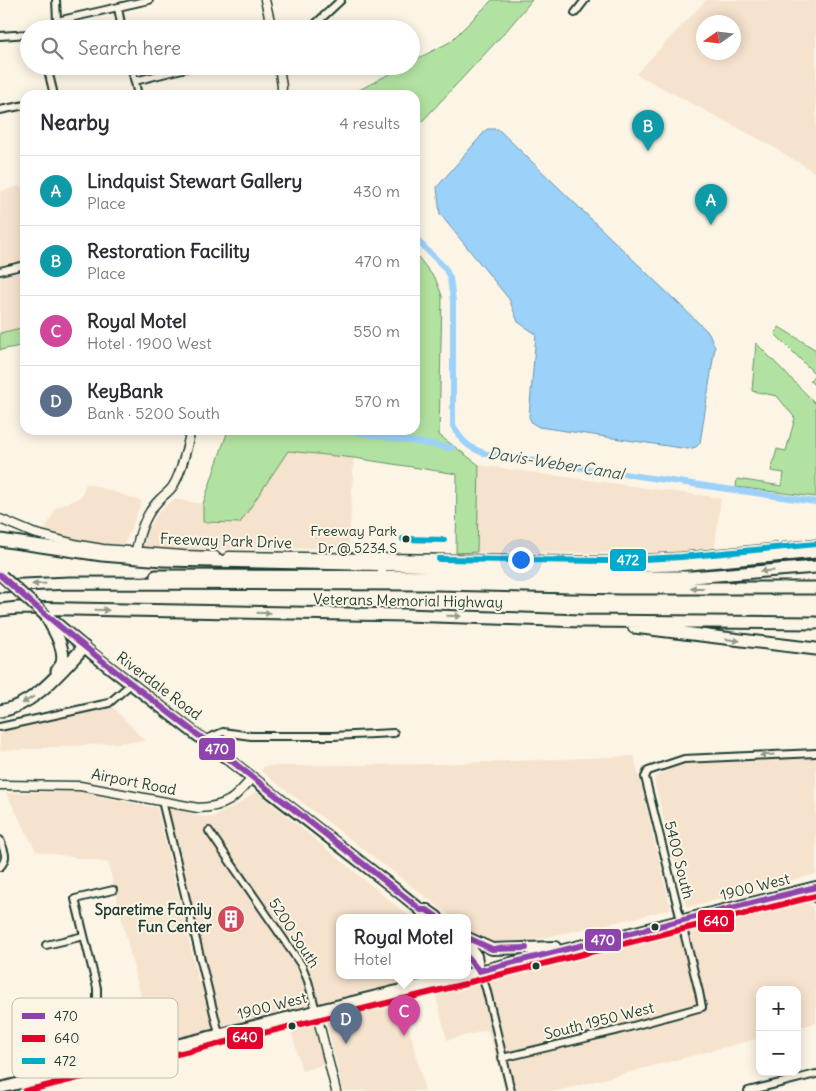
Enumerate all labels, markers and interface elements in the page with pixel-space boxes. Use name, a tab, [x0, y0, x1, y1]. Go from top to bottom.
north arrow	[696, 15, 741, 60]
search box	[20, 20, 420, 75]
icon: search	[38, 34, 66, 62]
text: Search here	[78, 36, 181, 60]
text: Nearby	[40, 109, 110, 136]
pin: B	[632, 110, 664, 151]
text: 4 results	[339, 113, 400, 133]
text: Lindquist Stewart Gallery	[87, 169, 302, 193]
text: A	[51, 181, 61, 201]
text: 430 m	[353, 181, 400, 201]
pin: A	[695, 184, 727, 225]
text: Place	[87, 193, 126, 213]
text: Restoration Facility	[87, 239, 250, 263]
text: B	[51, 251, 61, 271]
text: 470 m	[355, 251, 400, 271]
text: Place	[87, 263, 126, 283]
text: Royal Motel	[87, 309, 187, 333]
text: C	[51, 321, 61, 341]
text: 550 m	[353, 321, 400, 341]
text: Hotel · 1900 West	[87, 333, 212, 353]
text: KeyBank	[87, 379, 163, 403]
text: D	[50, 391, 62, 411]
text: 570 m	[355, 391, 400, 411]
text: Bank · 5200 South	[87, 403, 220, 423]
water label: Davis-Weber Canal	[487, 442, 628, 484]
place label: Freeway Park Dr @ 5234 S	[310, 522, 397, 557]
street label: Freeway Park Drive	[160, 529, 292, 552]
marker: Freeway Park Dr @ 5234 S	[401, 534, 411, 544]
your location	[508, 547, 534, 573]
line badge: 472	[609, 548, 647, 572]
text: 472	[617, 551, 640, 569]
one-way arrow	[759, 567, 775, 575]
one-way arrow	[31, 580, 47, 588]
one-way arrow	[689, 584, 705, 592]
street label: Veterans Memorial Highway	[313, 589, 503, 612]
one-way arrow	[94, 607, 110, 615]
one-way arrow	[257, 609, 273, 617]
one-way arrow	[446, 613, 462, 621]
one-way arrow	[725, 636, 741, 644]
street label: Riverdale Road	[113, 647, 206, 724]
one-way arrow	[21, 696, 34, 705]
line badge: 470	[198, 737, 236, 761]
text: 470	[205, 740, 229, 758]
one-way arrow	[759, 751, 775, 759]
street label: Airport Road	[90, 764, 178, 799]
street label: 5400 South	[661, 819, 698, 901]
street label: 1900 West	[718, 869, 792, 904]
street label: 5200 South	[265, 894, 324, 971]
place label: Sparetime Family Fun Center	[95, 900, 213, 936]
building icon: Sparetime Family Fun Center	[216, 904, 246, 934]
line badge: 640	[697, 909, 735, 933]
text: 640	[703, 912, 729, 930]
popup	[336, 914, 471, 979]
unlabelled marker	[650, 922, 660, 932]
text: Royal Motel	[354, 925, 453, 949]
line badge: 470	[584, 928, 622, 952]
text: 470	[591, 931, 615, 949]
text: Hotel	[354, 949, 392, 969]
unlabelled marker	[531, 961, 541, 971]
map controls	[756, 986, 801, 1076]
button: +	[756, 986, 801, 1031]
street label: 1900 West	[235, 988, 309, 1023]
pin: C	[388, 995, 420, 1036]
legend	[12, 998, 178, 1078]
street label: South 1950 West	[542, 998, 656, 1043]
pin: D	[330, 1003, 362, 1044]
text: 470	[54, 1007, 78, 1025]
unlabelled marker	[287, 1021, 297, 1031]
line badge: 640	[226, 1026, 264, 1050]
text: 640	[232, 1028, 258, 1046]
text: 640	[54, 1029, 79, 1047]
button: −	[756, 1031, 801, 1076]
text: 472	[54, 1052, 77, 1070]

